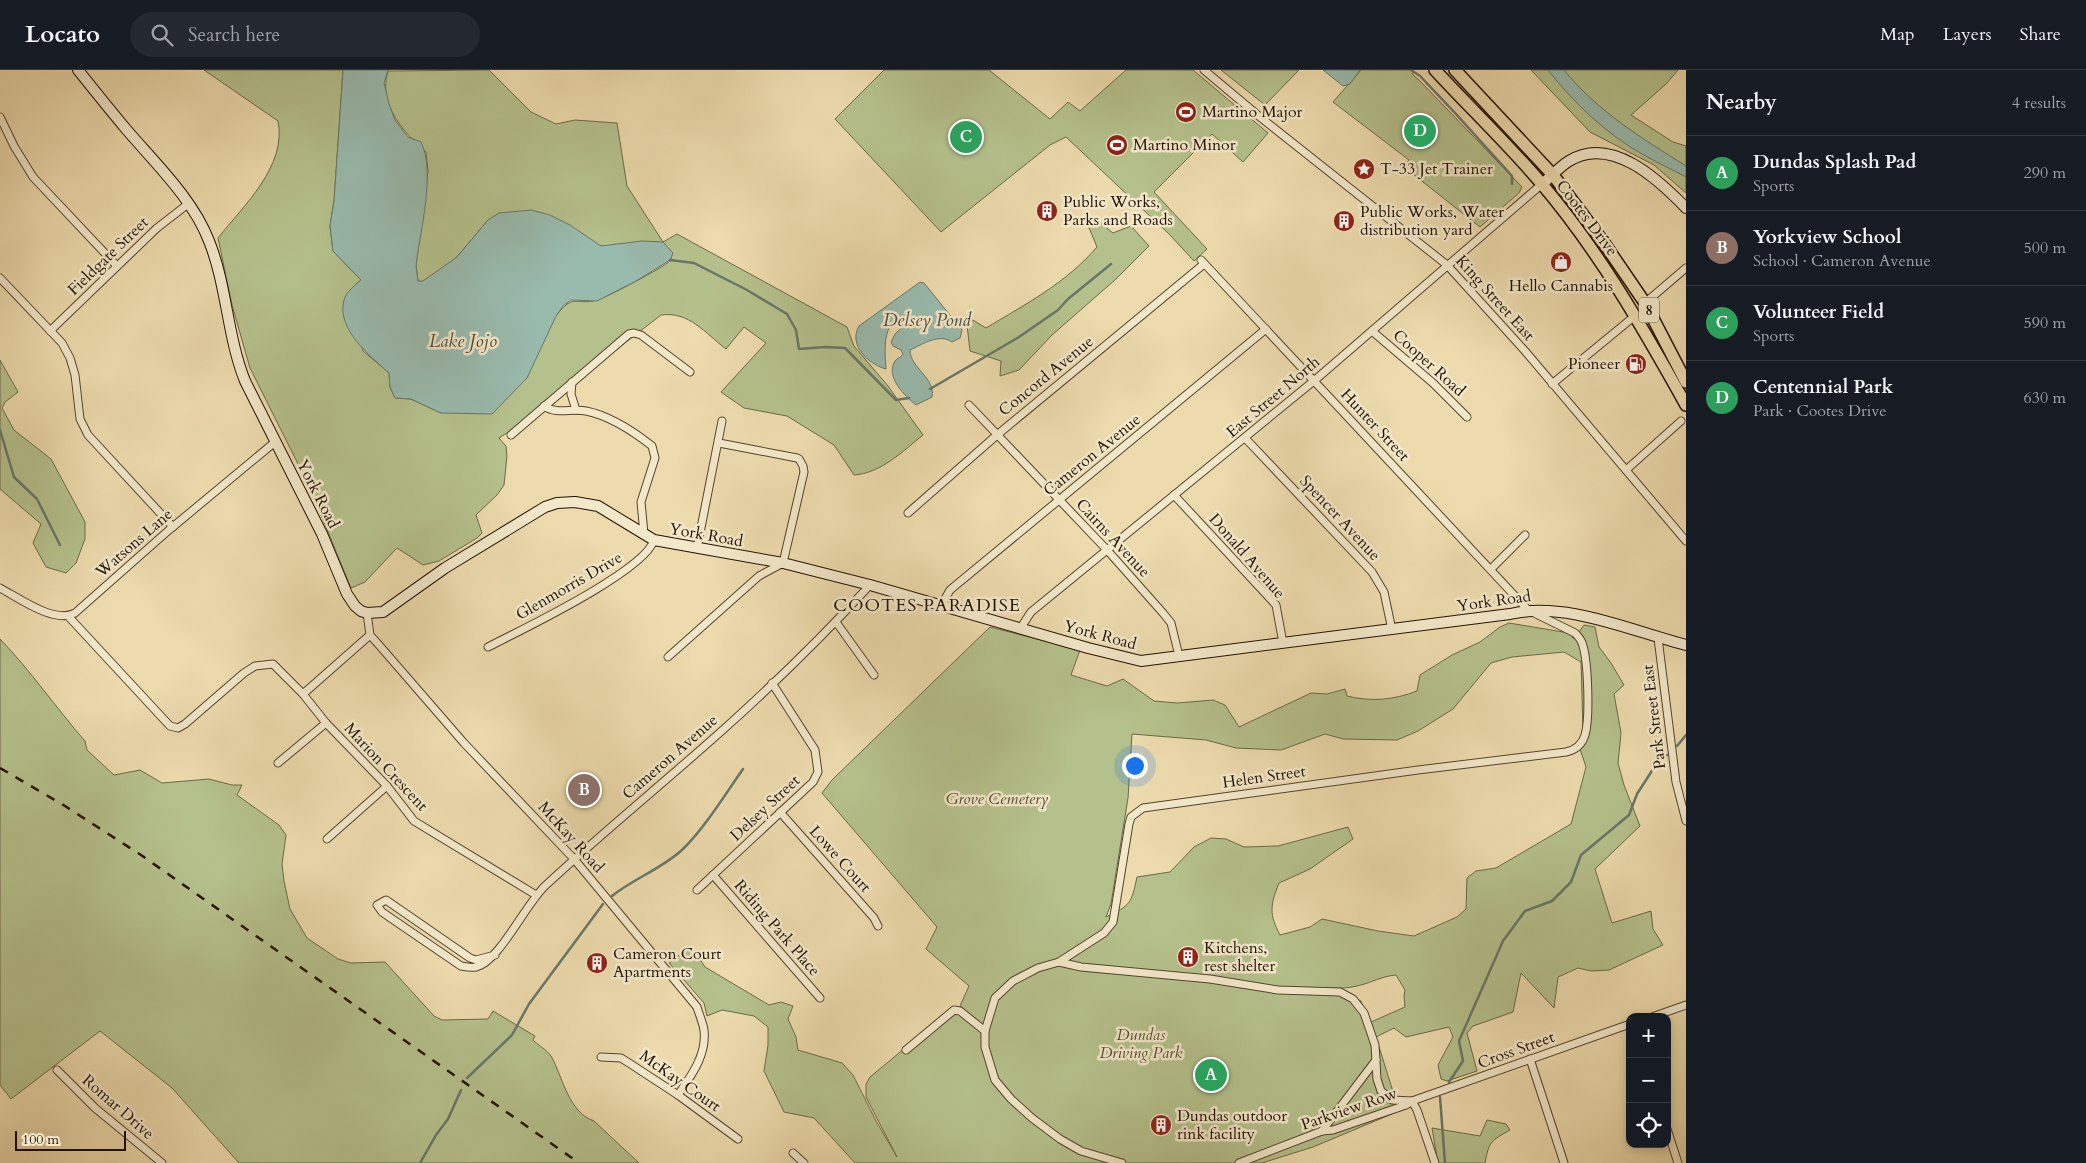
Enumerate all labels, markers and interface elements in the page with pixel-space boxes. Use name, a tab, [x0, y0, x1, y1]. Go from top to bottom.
search box	[130, 12, 480, 57]
text: Locato	[25, 18, 100, 51]
icon: search	[148, 21, 176, 49]
text: Search here	[188, 22, 280, 48]
text: Map	[1880, 22, 1915, 47]
text: Layers	[1943, 22, 1992, 47]
text: Share	[2020, 22, 2061, 47]
text: Nearby	[1706, 88, 1777, 117]
text: 4 results	[2012, 92, 2066, 114]
sports icon: Martino Major	[1174, 100, 1198, 124]
place label: Martino Major	[1202, 101, 1303, 123]
pin: D	[1404, 112, 1436, 150]
pin: C	[950, 118, 982, 156]
sports icon: Martino Minor	[1105, 133, 1129, 157]
place label: Martino Minor	[1133, 134, 1236, 156]
text: Dundas Splash Pad	[1753, 149, 1916, 175]
place icon: T-33 Jet Trainer	[1352, 157, 1376, 181]
place label: T-33 Jet Trainer	[1380, 158, 1493, 180]
text: A	[1716, 162, 1728, 184]
text: 290 m	[2024, 162, 2066, 184]
street label: Cootes Drive	[1551, 175, 1623, 261]
text: Sports	[1753, 175, 1794, 197]
place label: Public Works, Parks and Roads	[1063, 191, 1173, 231]
building icon: Public Works, Parks and Roads	[1035, 199, 1059, 223]
place label: Public Works, Water distribution yard	[1360, 201, 1504, 241]
building icon: Public Works, Water distribution yard	[1332, 209, 1356, 233]
street label: Fieldgate Street	[63, 212, 153, 300]
text: Yorkview School	[1753, 224, 1902, 250]
text: B	[1716, 237, 1728, 259]
text: 500 m	[2024, 237, 2066, 259]
street label: King Street East	[1450, 250, 1540, 346]
shop icon: Hello Cannabis	[1549, 250, 1573, 274]
text: School · Cameron Avenue	[1753, 250, 1931, 272]
place label: Hello Cannabis	[1509, 275, 1613, 297]
road number: 8	[1639, 298, 1659, 322]
text: Volunteer Field	[1753, 299, 1884, 325]
water label: Delsey Pond	[883, 308, 972, 333]
text: C	[1716, 312, 1728, 334]
text: 590 m	[2024, 312, 2066, 334]
street label: Cooper Road	[1388, 325, 1470, 402]
text: Sports	[1753, 325, 1794, 347]
water label: Lake Jojo	[429, 329, 497, 354]
street label: Concord Avenue	[994, 331, 1098, 421]
street label: East Street North	[1221, 351, 1325, 443]
fuel station icon: Pioneer	[1624, 352, 1648, 376]
place label: Pioneer	[1568, 353, 1620, 375]
text: Centennial Park	[1753, 374, 1893, 400]
street label: Hunter Street	[1336, 384, 1414, 466]
text: D	[1715, 387, 1729, 409]
text: 630 m	[2024, 387, 2066, 409]
text: Park · Cootes Drive	[1753, 400, 1887, 422]
street label: Cameron Avenue	[1039, 409, 1145, 501]
street label: York Road	[291, 456, 345, 533]
street label: Spencer Avenue	[1295, 470, 1385, 566]
street label: Cairns Avenue	[1071, 494, 1155, 582]
street label: Watsons Lane	[90, 503, 177, 583]
street label: Donald Avenue	[1204, 509, 1290, 603]
street label: York Road	[667, 518, 745, 552]
street label: Glenmorris Drive	[512, 547, 626, 625]
street label: York Road	[1456, 585, 1533, 617]
district label: COOTES PARADISE	[833, 593, 1021, 618]
street label: York Road	[1061, 615, 1139, 655]
street label: Park Street East	[1637, 664, 1671, 770]
street label: Cameron Avenue	[618, 709, 722, 805]
street label: Marion Crescent	[339, 718, 433, 816]
your location	[1122, 753, 1148, 779]
street label: Helen Street	[1221, 760, 1307, 794]
street label: Delsey Street	[725, 770, 805, 846]
pin: B	[568, 771, 600, 809]
park label: Grove Cemetery	[946, 788, 1048, 810]
street label: McKay Road	[533, 797, 609, 878]
street label: Lowe Court	[804, 821, 876, 897]
street label: Riding Park Place	[729, 875, 825, 981]
place label: Kitchens, rest shelter	[1204, 937, 1276, 977]
place label: Cameron Court Apartments	[613, 943, 721, 983]
building icon: Kitchens, rest shelter	[1176, 945, 1200, 969]
building icon: Cameron Court Apartments	[585, 951, 609, 975]
map controls	[1626, 1013, 1671, 1148]
button: +	[1626, 1013, 1671, 1058]
park label: Dundas Driving Park	[1100, 1024, 1182, 1064]
street label: Cross Street	[1475, 1026, 1557, 1074]
street label: McKay Court	[635, 1045, 725, 1117]
pin: A	[1195, 1056, 1227, 1094]
button: −	[1626, 1058, 1671, 1103]
street label: Romar Drive	[77, 1069, 159, 1145]
street label: Parkview Row	[1298, 1082, 1400, 1136]
button: locate	[1626, 1103, 1671, 1148]
place label: Dundas outdoor rink facility	[1177, 1105, 1287, 1145]
building icon: Dundas outdoor rink facility	[1149, 1113, 1173, 1137]
scale bar	[15, 1128, 126, 1151]
text: 100 m	[22, 1130, 59, 1149]

